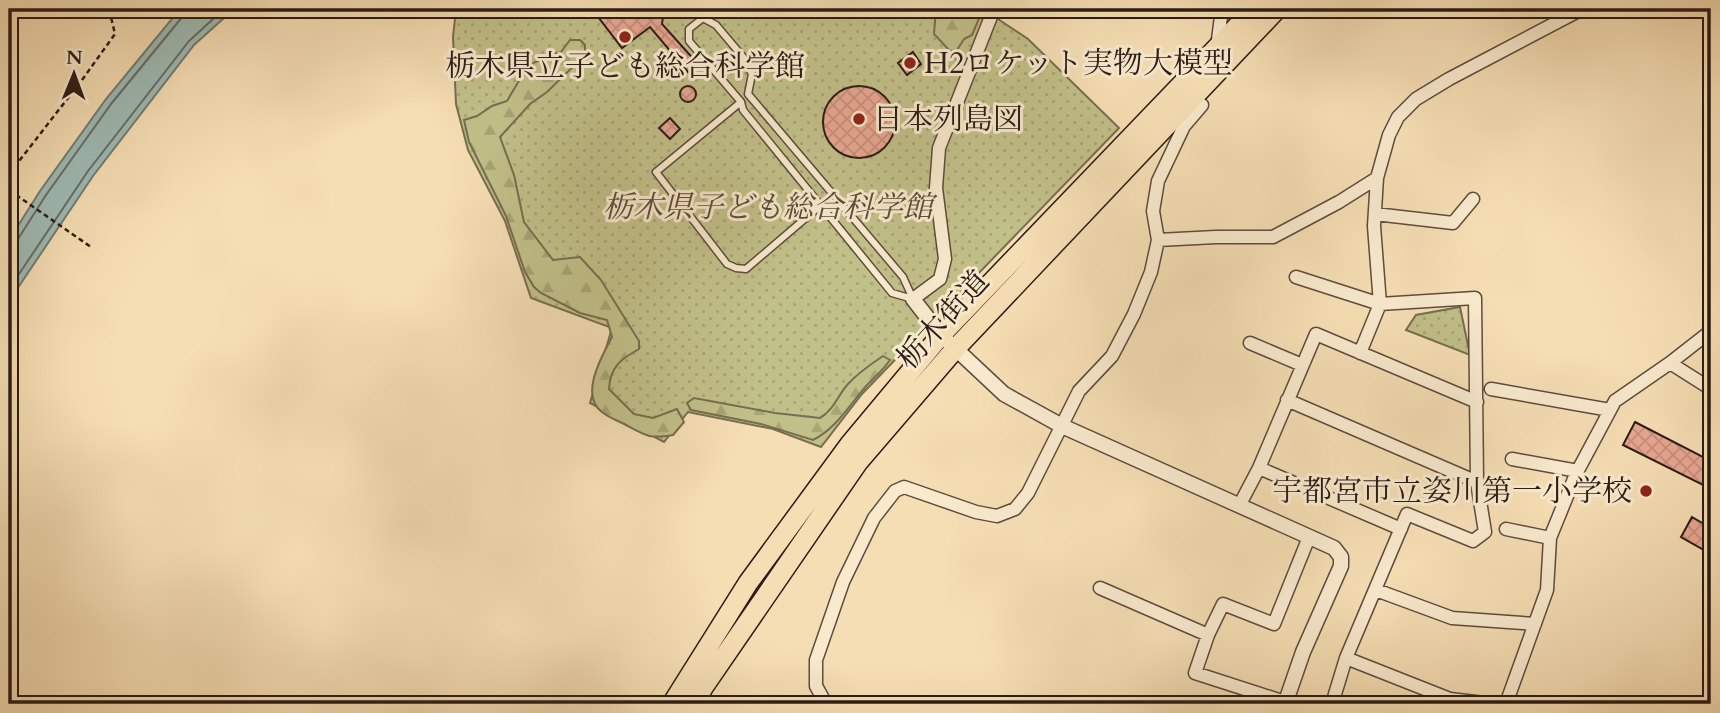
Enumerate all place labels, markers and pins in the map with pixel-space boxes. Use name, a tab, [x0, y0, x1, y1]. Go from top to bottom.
marker: 栃木県立子ども総合科学館	[617, 29, 633, 45]
place label: H2ロケット実物大模型	[924, 43, 1233, 84]
place label: 栃木県立子ども総合科学館	[445, 46, 805, 87]
marker: H2ロケット実物大模型	[902, 55, 918, 71]
place label: 日本列島図	[873, 99, 1023, 140]
marker: 日本列島図	[851, 111, 867, 127]
place label: 宇都宮市立姿川第一小学校	[1272, 471, 1632, 512]
marker: 宇都宮市立姿川第一小学校	[1638, 483, 1654, 499]

